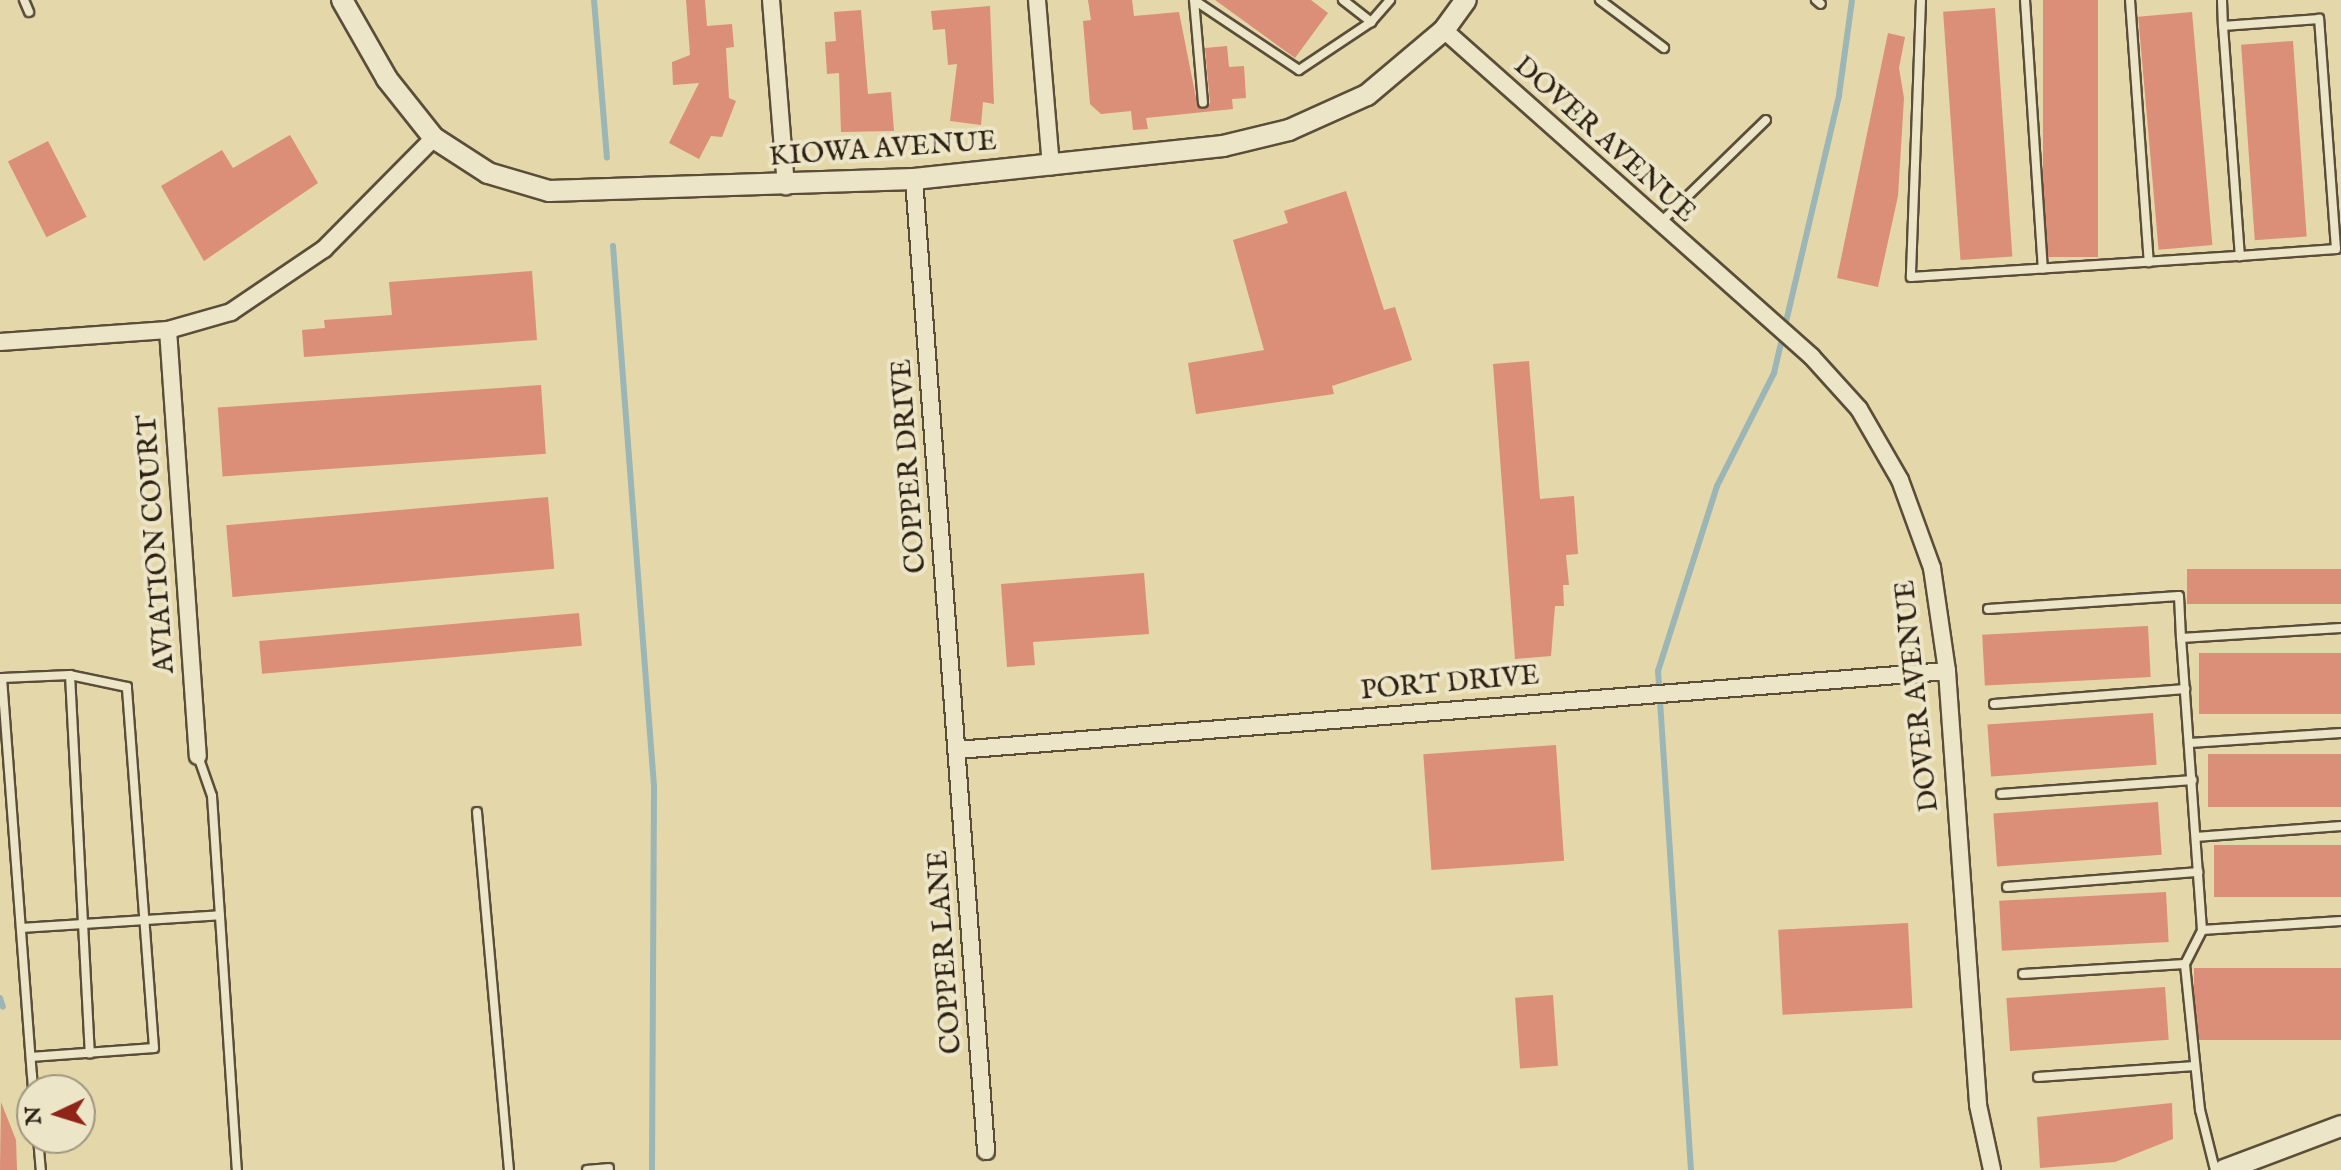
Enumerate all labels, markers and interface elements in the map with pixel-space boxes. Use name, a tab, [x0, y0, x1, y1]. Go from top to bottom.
street label: DOVER AVENUE	[1506, 50, 1702, 230]
street label: KIOWA AVENUE	[768, 125, 998, 175]
street label: COPPER DRIVE	[886, 358, 934, 574]
street label: AVIATION COURT	[131, 414, 183, 674]
street label: DOVER AVENUE	[1889, 578, 1947, 814]
street label: PORT DRIVE	[1359, 659, 1541, 709]
street label: COPPER LANE	[922, 849, 970, 1055]
north arrow	[16, 1074, 96, 1154]
text: N	[19, 1105, 49, 1126]

